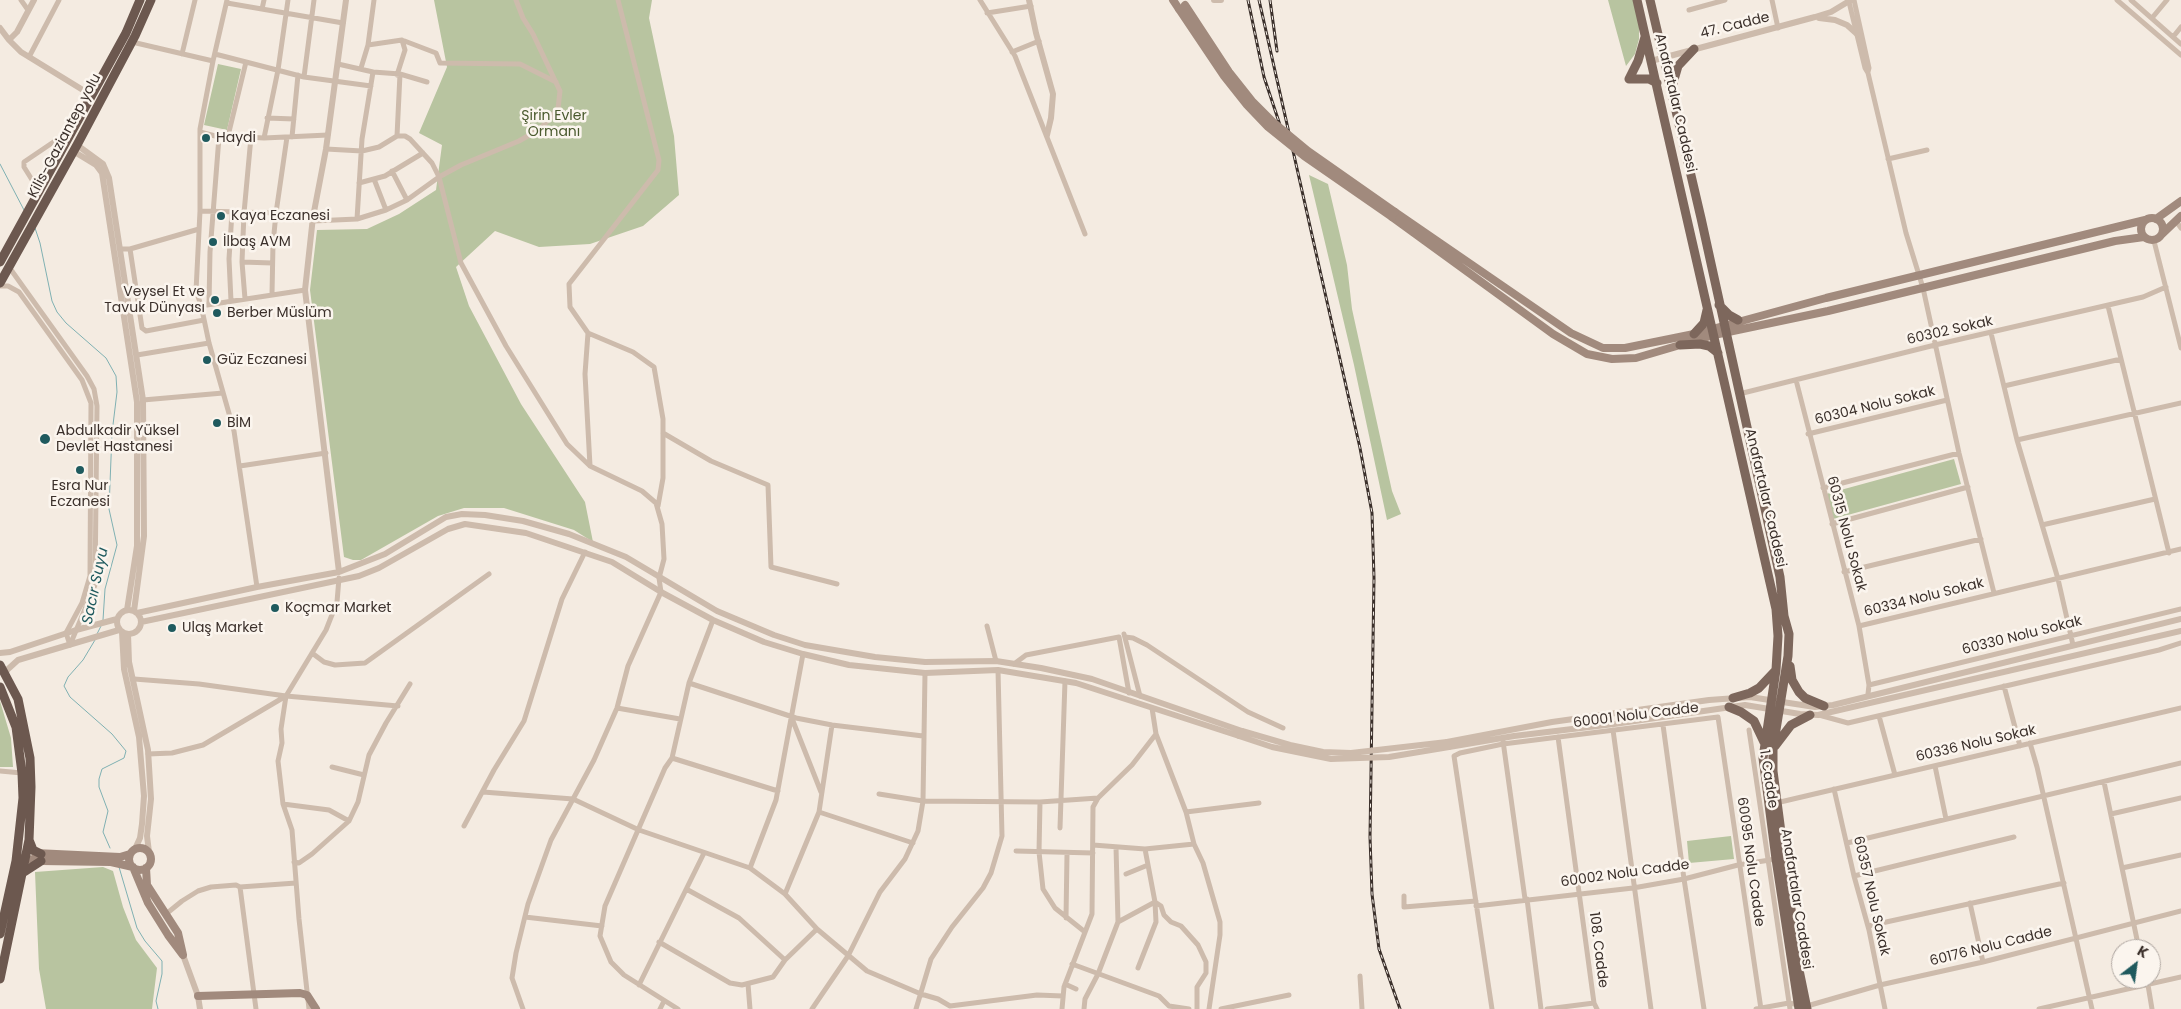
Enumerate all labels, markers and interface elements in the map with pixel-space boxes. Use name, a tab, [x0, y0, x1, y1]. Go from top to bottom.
street label: 47. Cadde	[1699, 9, 1771, 43]
street label: Anafartalar Caddesi	[1651, 32, 1699, 174]
street label: Kilis-Gaziantep yolu	[25, 71, 105, 201]
park label: Şirin Evler Ormanı	[521, 108, 587, 140]
place label: Haydi	[216, 130, 256, 146]
marker: Haydi	[200, 132, 212, 144]
place label: Kaya Eczanesi	[231, 208, 330, 224]
marker: Kaya Eczanesi	[215, 210, 227, 222]
place label: İlbaş AVM	[223, 234, 291, 250]
marker: İlbaş AVM	[207, 236, 219, 248]
place label: Veysel Et ve Tavuk Dünyası	[104, 284, 205, 316]
marker: Veysel Et ve Tavuk Dünyası	[209, 294, 221, 306]
place label: Berber Müslüm	[227, 305, 332, 321]
marker: Berber Müslüm	[211, 307, 223, 319]
street label: 60302 Sokak	[1905, 313, 1995, 349]
place label: Güz Eczanesi	[217, 352, 307, 368]
marker: Güz Eczanesi	[201, 354, 213, 366]
street label: 60304 Nolu Sokak	[1813, 383, 1937, 429]
place label: BİM	[227, 415, 251, 431]
marker: BİM	[211, 417, 223, 429]
place label: Abdulkadir Yüksel Devlet Hastanesi	[56, 423, 179, 456]
street label: Anafartalar Caddesi	[1741, 427, 1789, 569]
marker: Abdulkadir Yüksel Devlet Hastanesi	[38, 432, 52, 446]
marker: Esra Nur Eczanesi	[74, 464, 86, 476]
street label: 60315 Nolu Sokak	[1822, 474, 1870, 594]
place label: Esra Nur Eczanesi	[50, 478, 110, 511]
water label: Sacır Suyu	[79, 546, 113, 626]
street label: 60334 Nolu Sokak	[1862, 575, 1986, 621]
place label: Koçmar Market	[285, 600, 391, 616]
marker: Koçmar Market	[269, 602, 281, 614]
street label: 60330 Nolu Sokak	[1960, 613, 2084, 659]
place label: Ulaş Market	[182, 620, 263, 636]
marker: Ulaş Market	[166, 622, 178, 634]
street label: 60001 Nolu Cadde	[1572, 700, 1700, 732]
street label: 60336 Nolu Sokak	[1914, 722, 2038, 766]
street label: 1. Cadde	[1755, 749, 1781, 809]
street label: 60095 Nolu Cadde	[1733, 796, 1767, 928]
street label: Anafartalar Caddesi	[1777, 827, 1815, 971]
street label: 60357 Nolu Sokak	[1849, 835, 1893, 957]
street label: 60002 Nolu Cadde	[1560, 857, 1690, 891]
street label: 108. Cadde	[1585, 911, 1611, 989]
street label: 60176 Nolu Cadde	[1928, 924, 2054, 970]
north arrow	[2111, 939, 2161, 989]
text: K	[2134, 941, 2152, 963]

